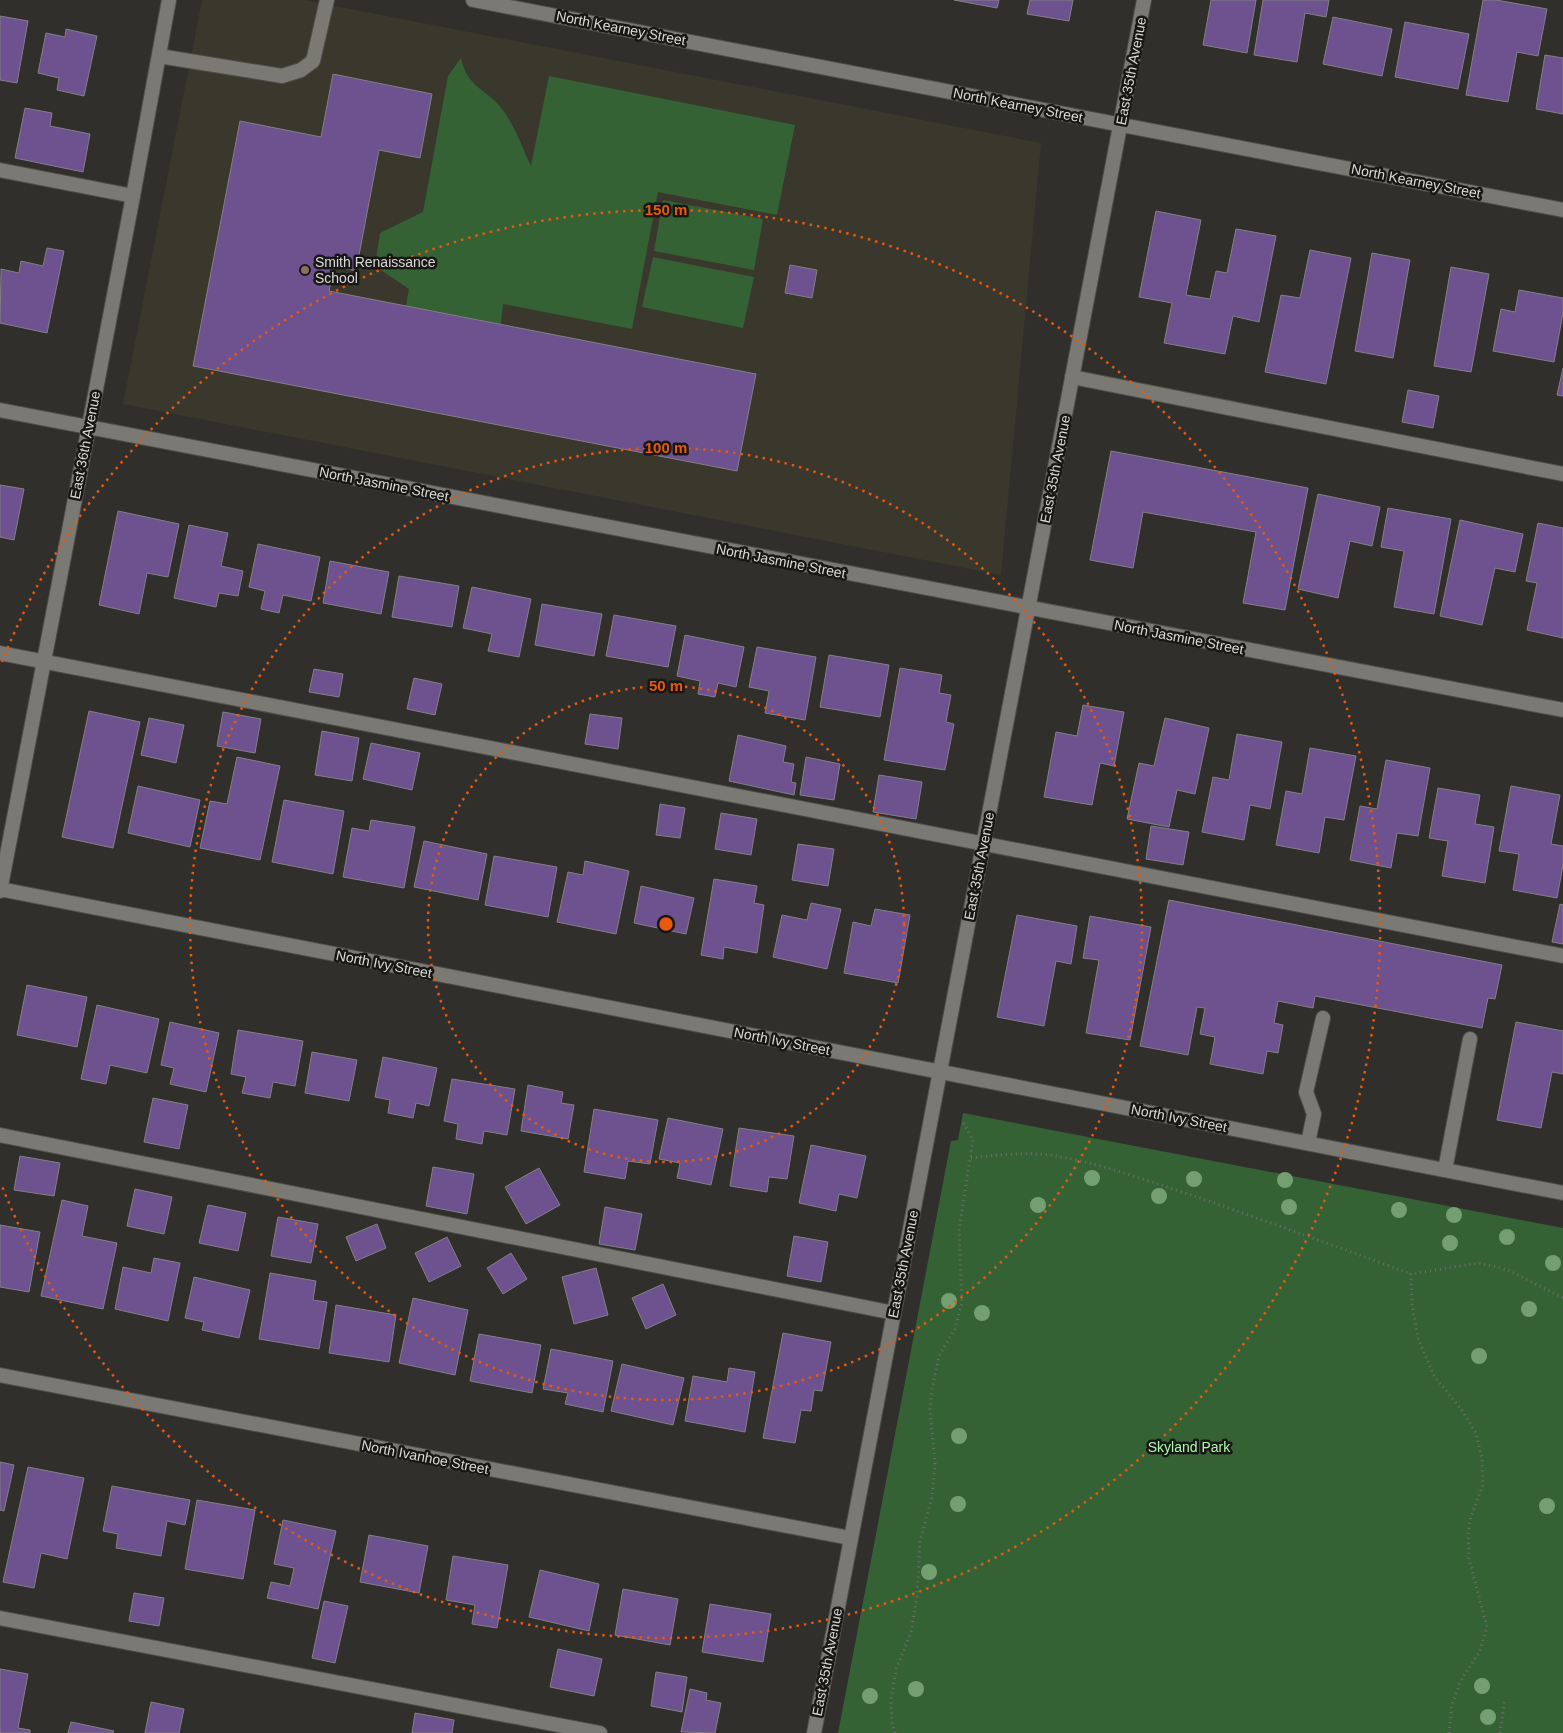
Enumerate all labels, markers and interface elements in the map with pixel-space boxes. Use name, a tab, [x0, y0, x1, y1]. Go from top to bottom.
street label: North Kearney Street	[555, 8, 687, 48]
street label: East 35th Avenue	[1113, 16, 1149, 126]
street label: North Kearney Street	[952, 85, 1084, 125]
street label: North Kearney Street	[1350, 161, 1482, 201]
text: 150 m	[645, 201, 687, 218]
place label: Smith Renaissance School	[315, 254, 436, 286]
marker: Smith Renaissance School	[299, 264, 311, 276]
street label: East 36th Avenue	[67, 390, 103, 500]
street label: East 35th Avenue	[1037, 414, 1073, 524]
text: 100 m	[645, 439, 687, 456]
street label: North Jasmine Street	[318, 464, 450, 504]
street label: North Jasmine Street	[715, 541, 847, 581]
street label: North Jasmine Street	[1113, 617, 1245, 657]
text: 50 m	[649, 677, 683, 694]
street label: East 35th Avenue	[961, 811, 997, 921]
centre of rings	[657, 915, 675, 933]
street label: North Ivy Street	[335, 947, 433, 981]
street label: North Ivy Street	[733, 1024, 831, 1058]
street label: North Ivy Street	[1130, 1101, 1228, 1135]
street label: East 35th Avenue	[885, 1209, 921, 1319]
street label: North Ivanhoe Street	[360, 1437, 490, 1477]
park label: Skyland Park	[1148, 1439, 1231, 1455]
street label: East 35th Avenue	[809, 1607, 845, 1717]

